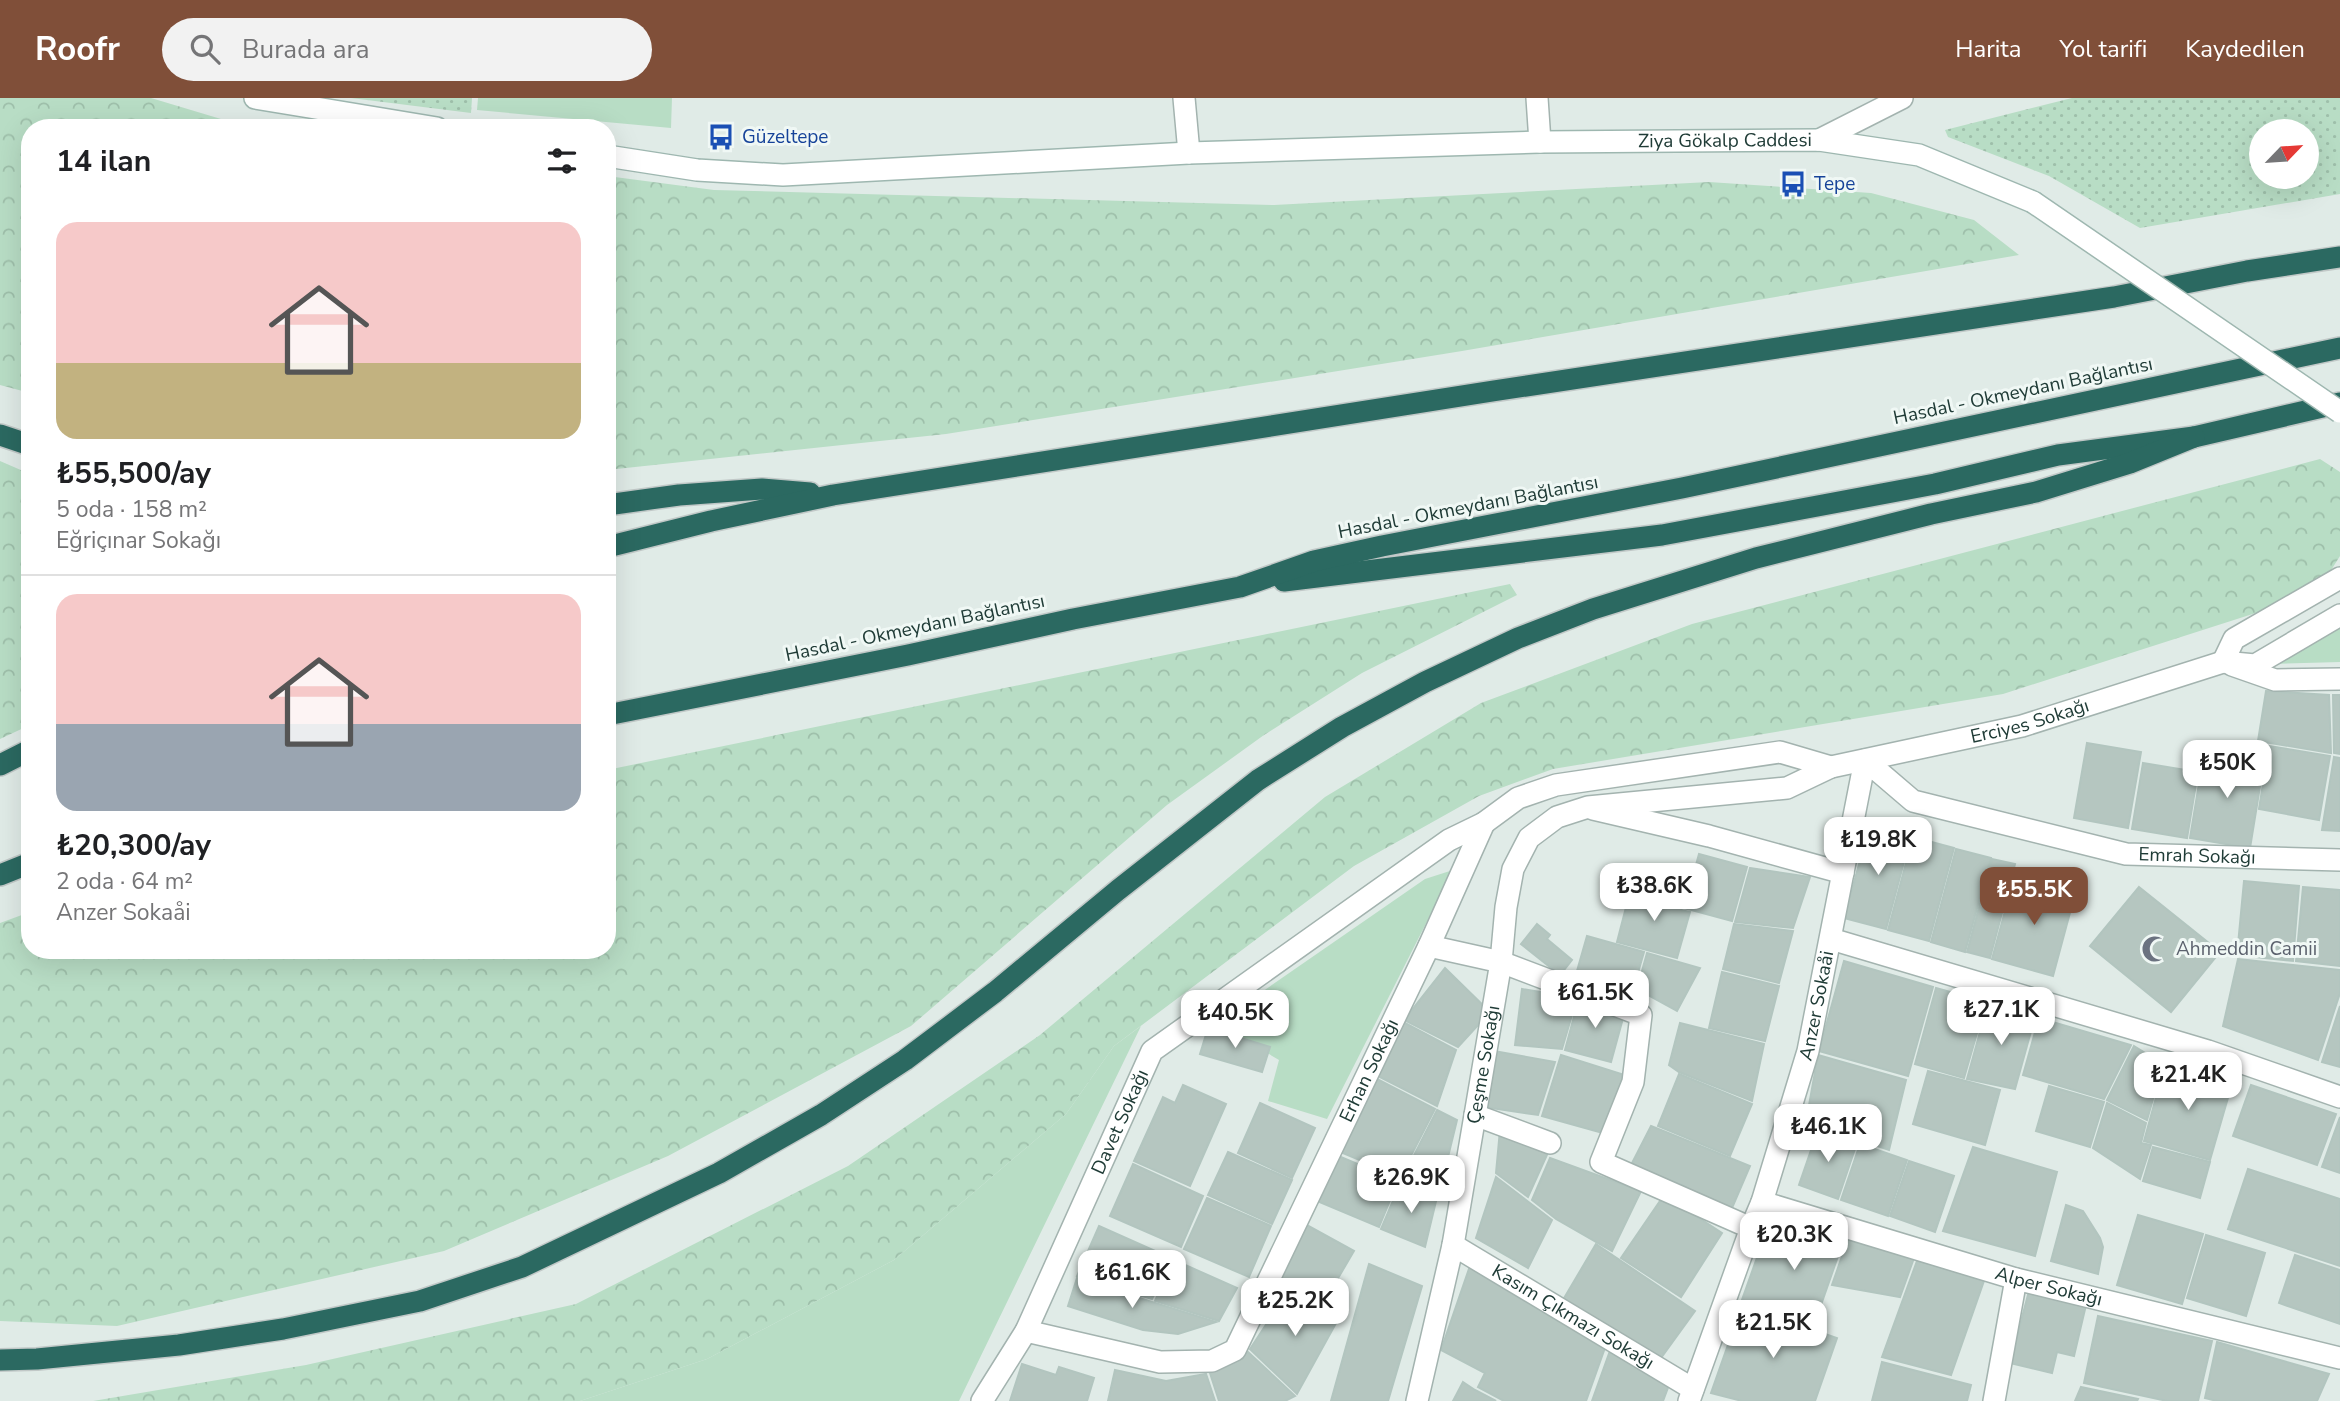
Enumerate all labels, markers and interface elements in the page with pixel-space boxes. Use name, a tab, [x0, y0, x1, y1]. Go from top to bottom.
search box	[162, 18, 652, 81]
text: Roofr	[35, 27, 120, 72]
icon: search	[186, 30, 224, 68]
text: Burada ara	[242, 32, 370, 67]
text: Harita	[1955, 33, 2021, 65]
text: Yol tarifi	[2059, 33, 2147, 65]
text: Kaydedilen	[2185, 33, 2305, 65]
north arrow	[2249, 119, 2319, 189]
map controls	[2249, 119, 2319, 189]
bus stop icon: Güzeltepe	[706, 122, 736, 152]
place label: Güzeltepe	[742, 124, 828, 150]
street label: Ziya Gökalp Caddesi	[1638, 127, 1812, 154]
text: 14 ilan	[56, 141, 151, 182]
icon: filters	[543, 142, 581, 180]
bus stop icon: Tepe	[1778, 169, 1808, 199]
place label: Tepe	[1814, 171, 1855, 197]
icon: home	[256, 267, 382, 393]
street label: Hasdal - Okmeydanı Bağlantısı	[1891, 351, 2155, 431]
text: ₺55,500/ay	[56, 453, 211, 494]
street label: Hasdal - Okmeydanı Bağlantısı	[1336, 469, 1600, 545]
text: 5 oda · 158 m²	[56, 494, 207, 525]
text: Eğriçınar Sokağı	[56, 525, 221, 556]
street label: Hasdal - Okmeydanı Bağlantısı	[783, 588, 1047, 668]
icon: home	[256, 639, 382, 765]
street label: Erciyes Sokağı	[1968, 693, 2092, 750]
pin: ₺50K	[2186, 740, 2268, 800]
text: ₺50K	[2199, 747, 2255, 778]
pin: ₺19.8K	[1821, 818, 1935, 877]
text: ₺19.8K	[1840, 824, 1916, 855]
text: ₺20,300/ay	[56, 825, 211, 866]
street label: Emrah Sokağı	[2138, 841, 2256, 871]
pin: ₺38.6K	[1597, 864, 1711, 923]
text: 2 oda · 64 m²	[56, 866, 193, 897]
pin: ₺55.5K	[1977, 868, 2091, 927]
text: ₺38.6K	[1616, 870, 1692, 901]
text: ₺55.5K	[1996, 874, 2072, 905]
text: Anzer Sokaåi	[56, 897, 191, 928]
mosque icon: Ahmeddin Camii	[2140, 934, 2170, 964]
place label: Ahmeddin Camii	[2176, 936, 2317, 962]
street label: Anzer Sokaåi	[1793, 949, 1840, 1064]
pin: ₺61.5K	[1538, 970, 1652, 1030]
text: ₺61.5K	[1557, 977, 1633, 1008]
pin: ₺27.1K	[1944, 988, 2058, 1047]
pin: ₺40.5K	[1178, 990, 1292, 1050]
text: ₺27.1K	[1963, 994, 2039, 1025]
text: ₺40.5K	[1197, 997, 1273, 1028]
street label: Çeşme Sokağı	[1461, 1003, 1506, 1126]
street label: Erhan Sokağı	[1333, 1015, 1405, 1127]
pin: ₺21.4K	[2131, 1052, 2245, 1112]
text: ₺21.4K	[2150, 1059, 2226, 1090]
street label: Davet Sokağı	[1085, 1065, 1155, 1179]
pin: ₺46.1K	[1771, 1104, 1885, 1164]
text: ₺46.1K	[1790, 1111, 1866, 1142]
pin: ₺26.9K	[1354, 1156, 1468, 1215]
text: ₺26.9K	[1373, 1162, 1449, 1193]
pin: ₺20.3K	[1737, 1212, 1851, 1272]
text: ₺20.3K	[1756, 1219, 1832, 1250]
pin: ₺61.6K	[1075, 1250, 1189, 1310]
text: ₺61.6K	[1094, 1257, 1170, 1288]
street label: Kasım Çıkmazı Sokağı	[1487, 1258, 1659, 1376]
street label: Alper Sokağı	[1992, 1260, 2105, 1313]
pin: ₺25.2K	[1238, 1278, 1352, 1338]
text: ₺25.2K	[1257, 1285, 1333, 1316]
pin: ₺21.5K	[1716, 1300, 1830, 1360]
text: ₺21.5K	[1735, 1307, 1811, 1338]

